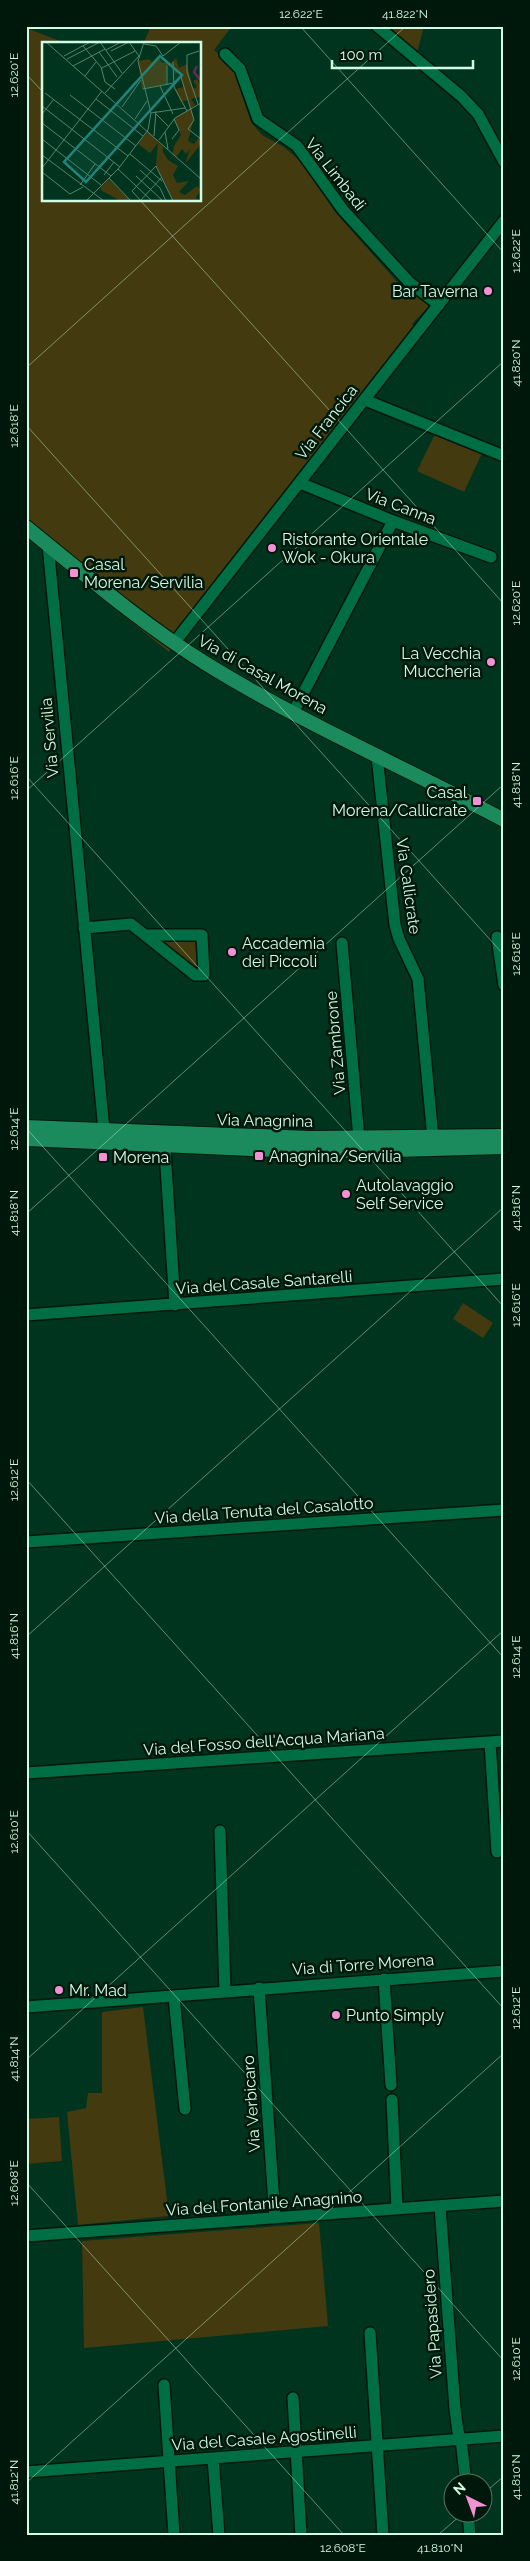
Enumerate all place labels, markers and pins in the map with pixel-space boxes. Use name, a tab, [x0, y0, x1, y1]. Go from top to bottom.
place label: Bar Taverna	[392, 282, 478, 301]
marker: Bar Taverna	[482, 285, 494, 297]
place label: Ristorante Orientale Wok - Okura	[282, 530, 428, 567]
marker: Ristorante Orientale Wok - Okura	[266, 542, 278, 554]
place label: Casal Morena/Servilia	[84, 555, 203, 592]
marker: Casal Morena/Servilia	[68, 567, 80, 579]
place label: La Vecchia Muccheria	[401, 644, 481, 681]
marker: La Vecchia Muccheria	[485, 656, 497, 668]
place label: Casal Morena/Callicrate	[332, 783, 468, 820]
marker: Casal Morena/Callicrate	[471, 795, 483, 807]
place label: Accademia dei Piccoli	[242, 934, 325, 971]
marker: Accademia dei Piccoli	[226, 946, 238, 958]
place label: Anagnina/Servilia	[269, 1147, 402, 1166]
place label: Morena	[113, 1148, 169, 1167]
marker: Anagnina/Servilia	[253, 1150, 265, 1162]
marker: Morena	[97, 1151, 109, 1163]
place label: Autolavaggio Self Service	[356, 1176, 454, 1213]
marker: Autolavaggio Self Service	[340, 1188, 352, 1200]
place label: Mr. Mad	[69, 1981, 127, 2000]
marker: Mr. Mad	[53, 1984, 65, 1996]
place label: Punto Simply	[346, 2006, 444, 2025]
marker: Punto Simply	[330, 2009, 342, 2021]

